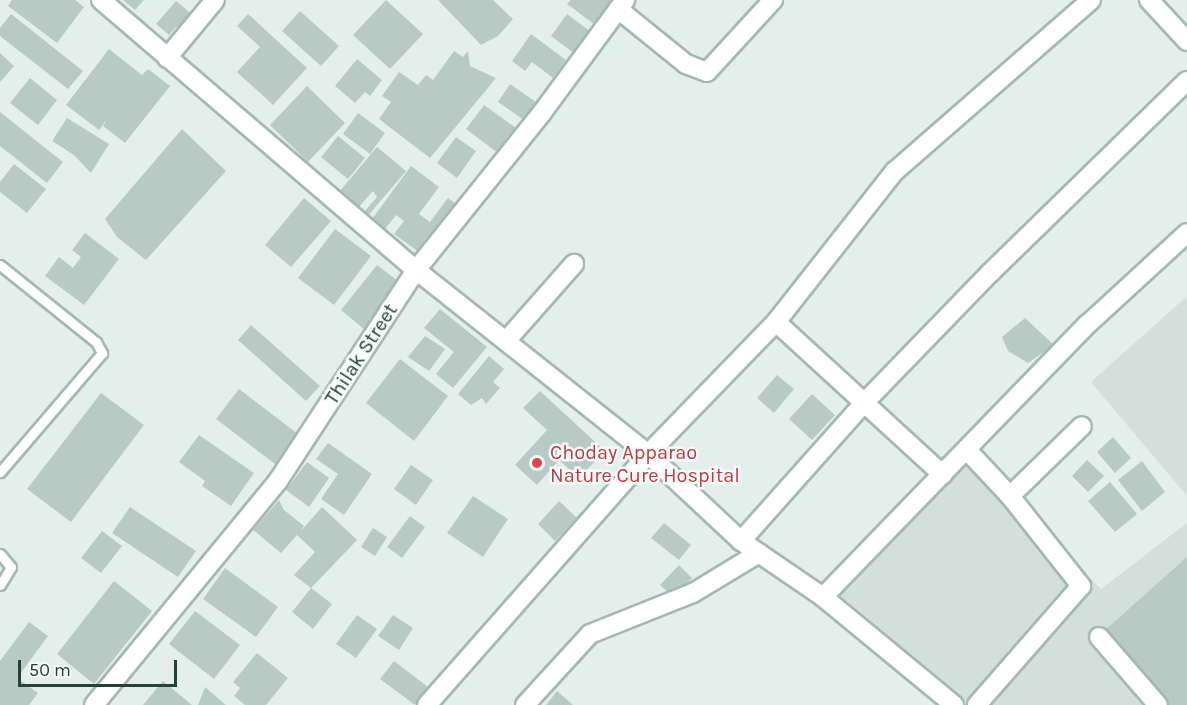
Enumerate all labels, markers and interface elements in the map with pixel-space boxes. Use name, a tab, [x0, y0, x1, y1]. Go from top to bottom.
street label: Thilak Street	[319, 299, 403, 409]
place label: Choday Apparao Nature Cure Hospital	[550, 440, 740, 487]
marker: Choday Apparao Nature Cure Hospital	[528, 454, 546, 472]
scale bar	[21, 648, 180, 686]
text: 50 m	[29, 659, 71, 681]

